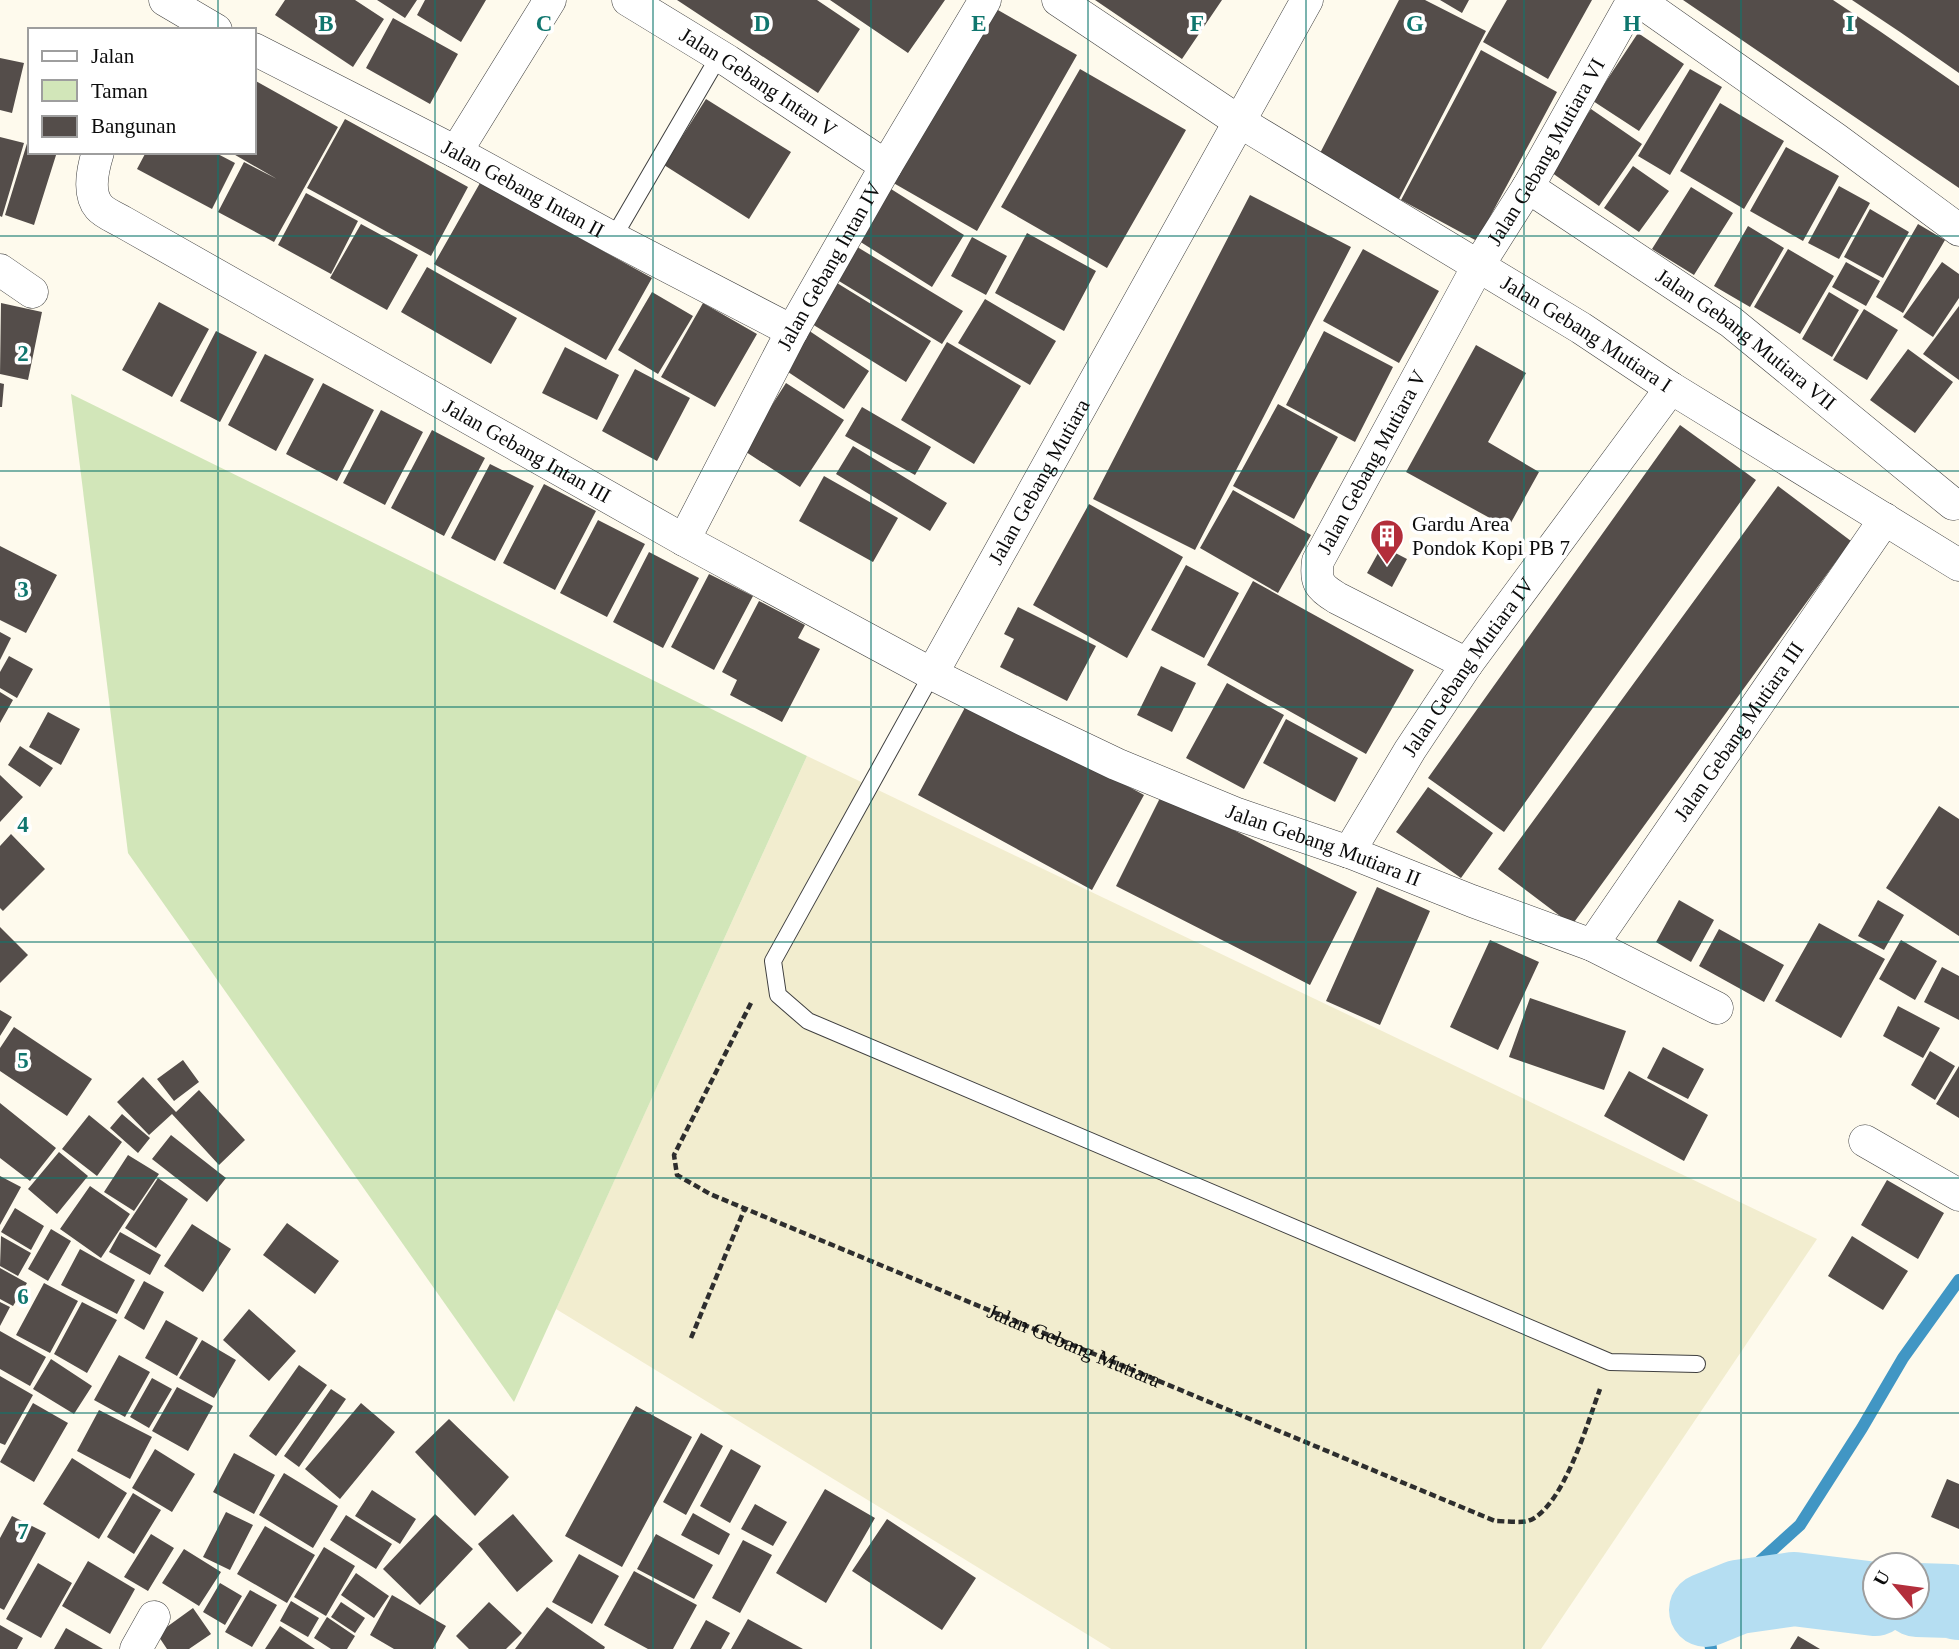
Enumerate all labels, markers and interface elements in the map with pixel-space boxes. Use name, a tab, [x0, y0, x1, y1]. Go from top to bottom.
text: B	[318, 11, 334, 36]
text: C	[536, 11, 552, 36]
text: D	[754, 11, 770, 36]
text: E	[971, 11, 987, 36]
text: F	[1190, 11, 1204, 36]
text: G	[1406, 11, 1424, 36]
text: H	[1623, 11, 1641, 36]
text: I	[1846, 11, 1855, 36]
street label: Jalan Gebang Intan V	[675, 23, 841, 142]
legend	[28, 28, 256, 154]
text: Jalan	[91, 44, 135, 68]
street label: Jalan Gebang Mutiara VI	[1482, 54, 1610, 250]
text: Taman	[91, 79, 148, 103]
text: Bangunan	[91, 114, 177, 138]
street label: Jalan Gebang Intan II	[438, 135, 608, 243]
street label: Jalan Gebang Intan IV	[772, 178, 886, 354]
street label: Jalan Gebang Mutiara VII	[1651, 264, 1841, 415]
street label: Jalan Gebang Mutiara I	[1497, 270, 1676, 397]
text: 2	[17, 341, 29, 366]
street label: Jalan Gebang Mutiara V	[1312, 366, 1431, 558]
street label: Jalan Gebang Intan III	[439, 394, 615, 508]
street label: Jalan Gebang Mutiara	[983, 394, 1095, 569]
place label: Gardu Area Pondok Kopi PB 7	[1412, 512, 1570, 560]
building icon: Gardu Area Pondok Kopi PB 7	[1368, 517, 1406, 566]
street label: Jalan Gebang Mutiara IV	[1397, 573, 1539, 761]
text: 3	[17, 577, 29, 602]
street label: Jalan Gebang Mutiara III	[1669, 638, 1809, 826]
street label: Jalan Gebang Mutiara II	[1223, 799, 1424, 891]
text: 4	[17, 812, 29, 837]
text: 5	[17, 1048, 29, 1073]
text: 6	[17, 1284, 29, 1309]
street label: Jalan Gebang Mutiara	[984, 1299, 1165, 1393]
text: 7	[17, 1519, 29, 1544]
north arrow	[1861, 1551, 1931, 1621]
text: U	[1869, 1567, 1894, 1589]

